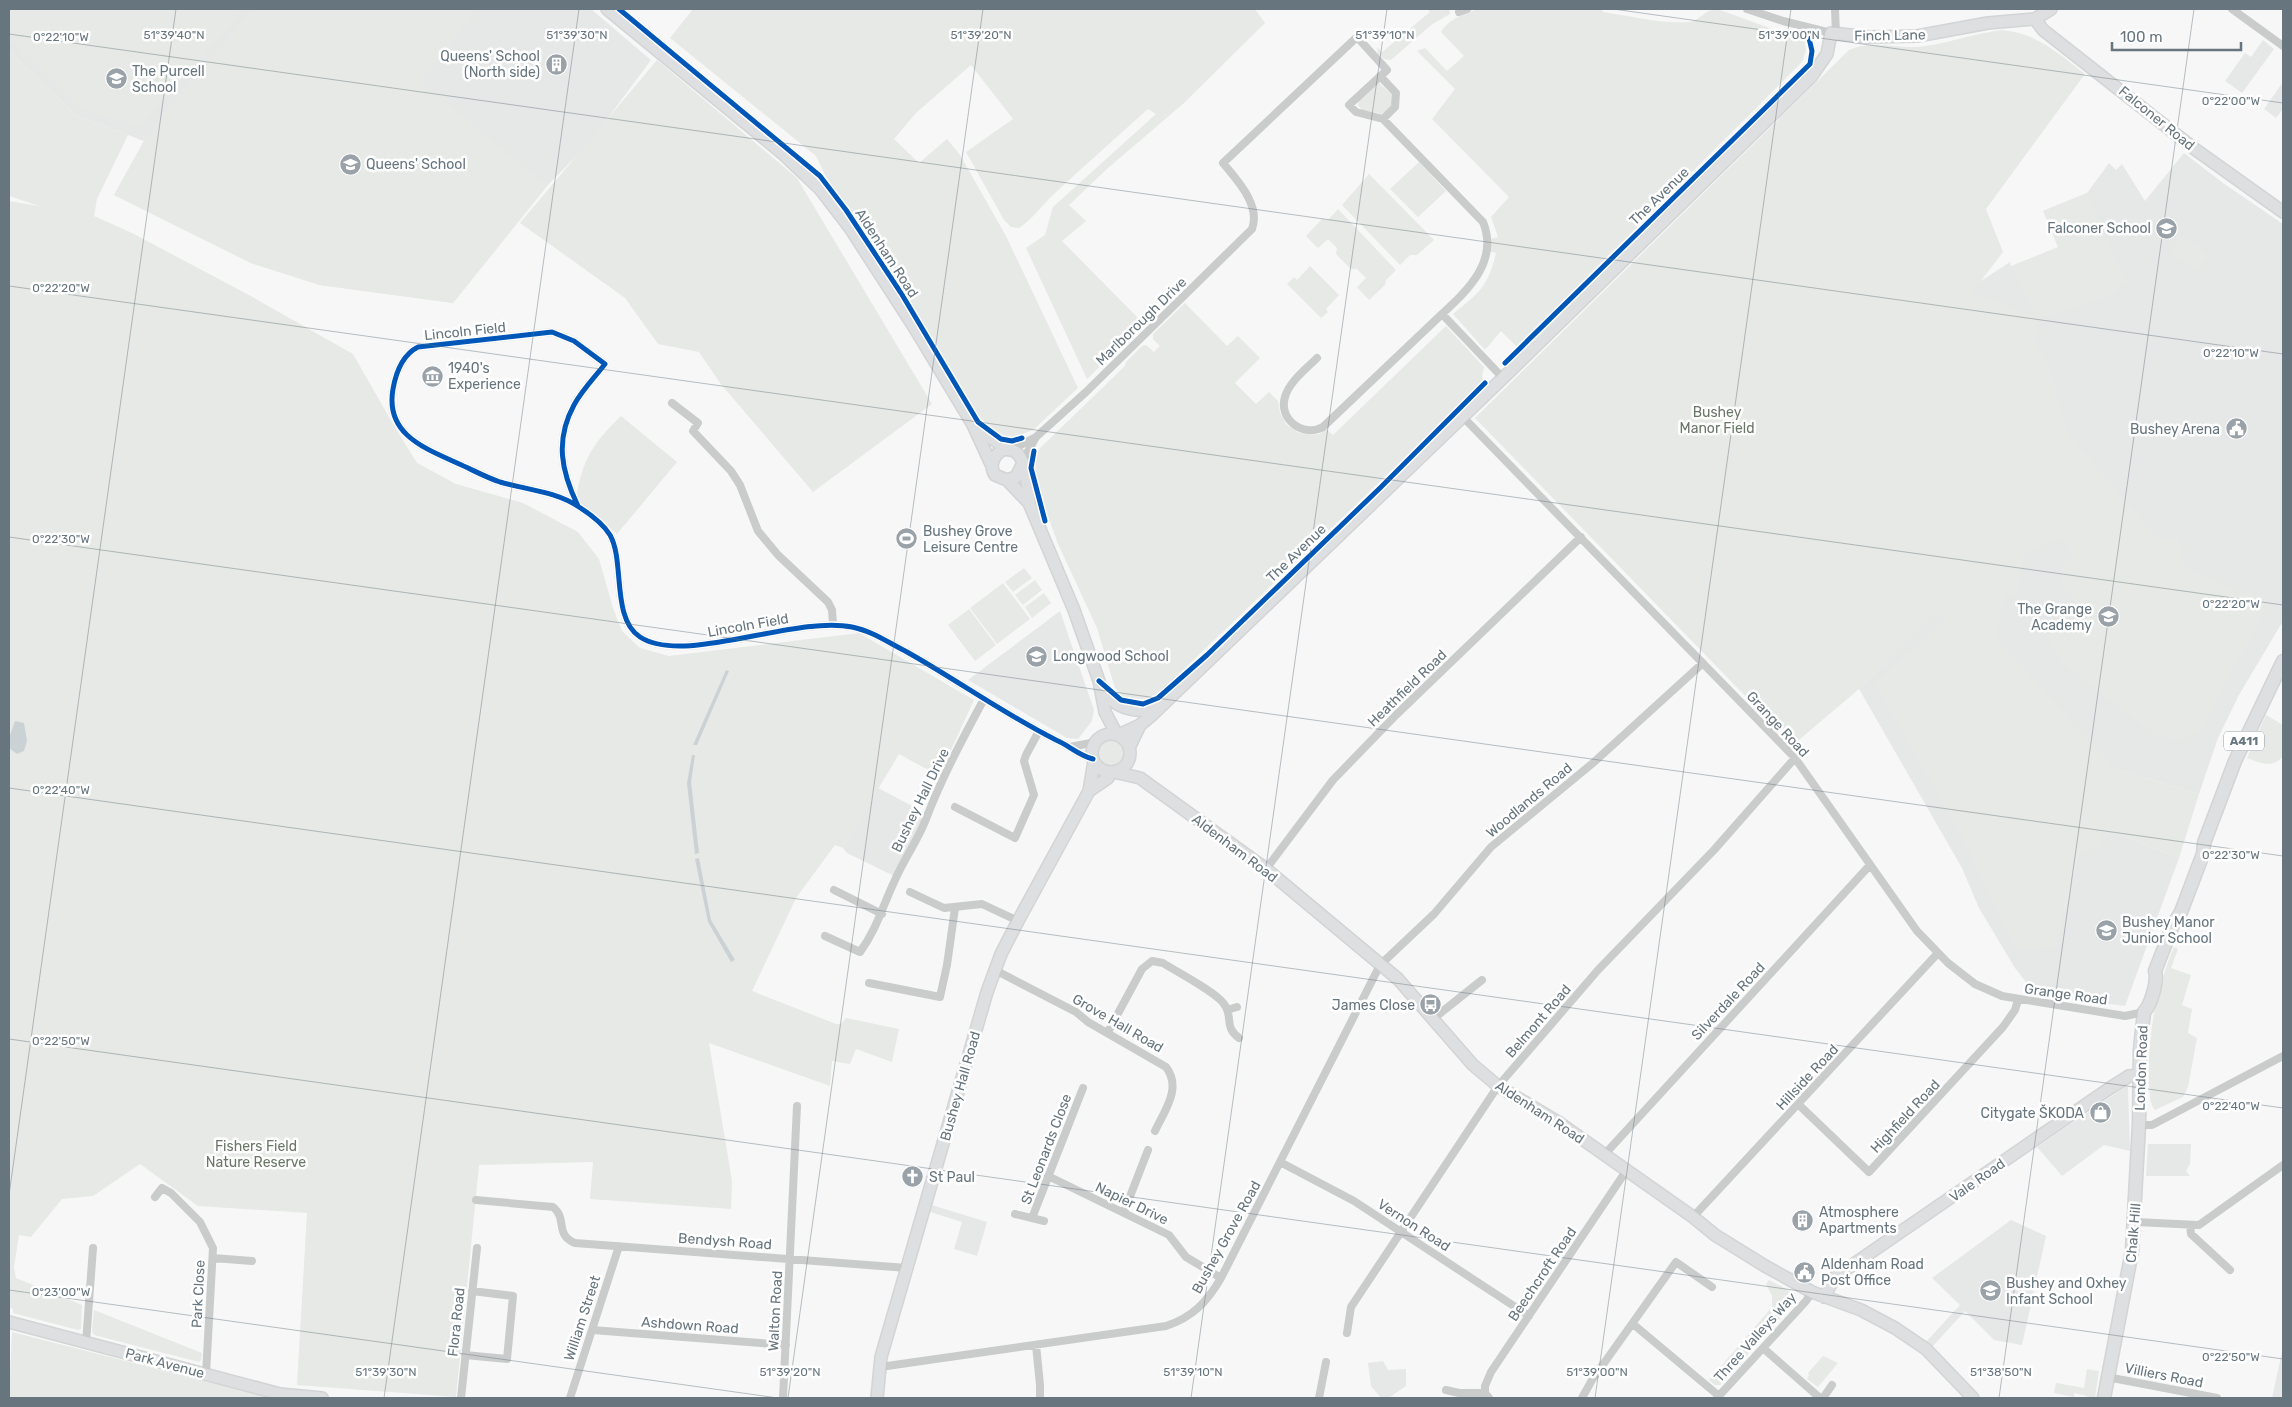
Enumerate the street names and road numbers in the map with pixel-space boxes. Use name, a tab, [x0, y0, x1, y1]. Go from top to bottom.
street label: Finch Lane	[1854, 26, 1926, 45]
street label: Falconer Road	[2115, 83, 2198, 154]
street label: The Avenue	[1626, 164, 1693, 229]
street label: Aldenham Road	[851, 206, 922, 301]
street label: Marlborough Drive	[1092, 274, 1190, 369]
street label: Lincoln Field	[423, 319, 507, 344]
street label: The Avenue	[1263, 521, 1330, 586]
street label: Lincoln Field	[706, 610, 790, 641]
street label: Heathfield Road	[1364, 646, 1450, 730]
street label: Grange Road	[1743, 688, 1812, 761]
road number: A411	[2224, 731, 2264, 750]
street label: Bushey Hall Drive	[888, 745, 953, 855]
street label: Woodlands Road	[1483, 759, 1576, 841]
street label: Aldenham Road	[1189, 811, 1281, 886]
street label: Silverdale Road	[1688, 959, 1769, 1044]
street label: Grange Road	[2023, 980, 2109, 1009]
street label: Belmont Road	[1502, 981, 1575, 1061]
street label: Grove Hall Road	[1069, 990, 1166, 1056]
street label: London Road	[2132, 1025, 2151, 1111]
street label: Bushey Hall Road	[937, 1030, 984, 1143]
street label: Hillside Road	[1773, 1041, 1842, 1114]
street label: Highfield Road	[1867, 1076, 1944, 1157]
street label: Aldenham Road	[1492, 1077, 1587, 1148]
street label: St Leonards Close	[1018, 1091, 1075, 1207]
street label: Vale Road	[1946, 1155, 2008, 1206]
street label: Napier Drive	[1092, 1178, 1171, 1229]
street label: Bushey Grove Road	[1188, 1178, 1264, 1297]
street label: Vernon Road	[1374, 1196, 1453, 1255]
street label: Chalk Hill	[2122, 1203, 2145, 1264]
street label: Beechcroft Road	[1505, 1224, 1580, 1324]
street label: Bendysh Road	[678, 1230, 772, 1253]
street label: Park Close	[188, 1259, 209, 1329]
street label: Walton Road	[765, 1270, 786, 1352]
street label: William Street	[561, 1273, 604, 1363]
street label: Flora Road	[444, 1287, 469, 1357]
street label: Three Valleys Way	[1711, 1289, 1800, 1386]
street label: Ashdown Road	[641, 1314, 739, 1337]
street label: Park Avenue	[124, 1345, 206, 1382]
street label: Villiers Road	[2123, 1360, 2205, 1391]

